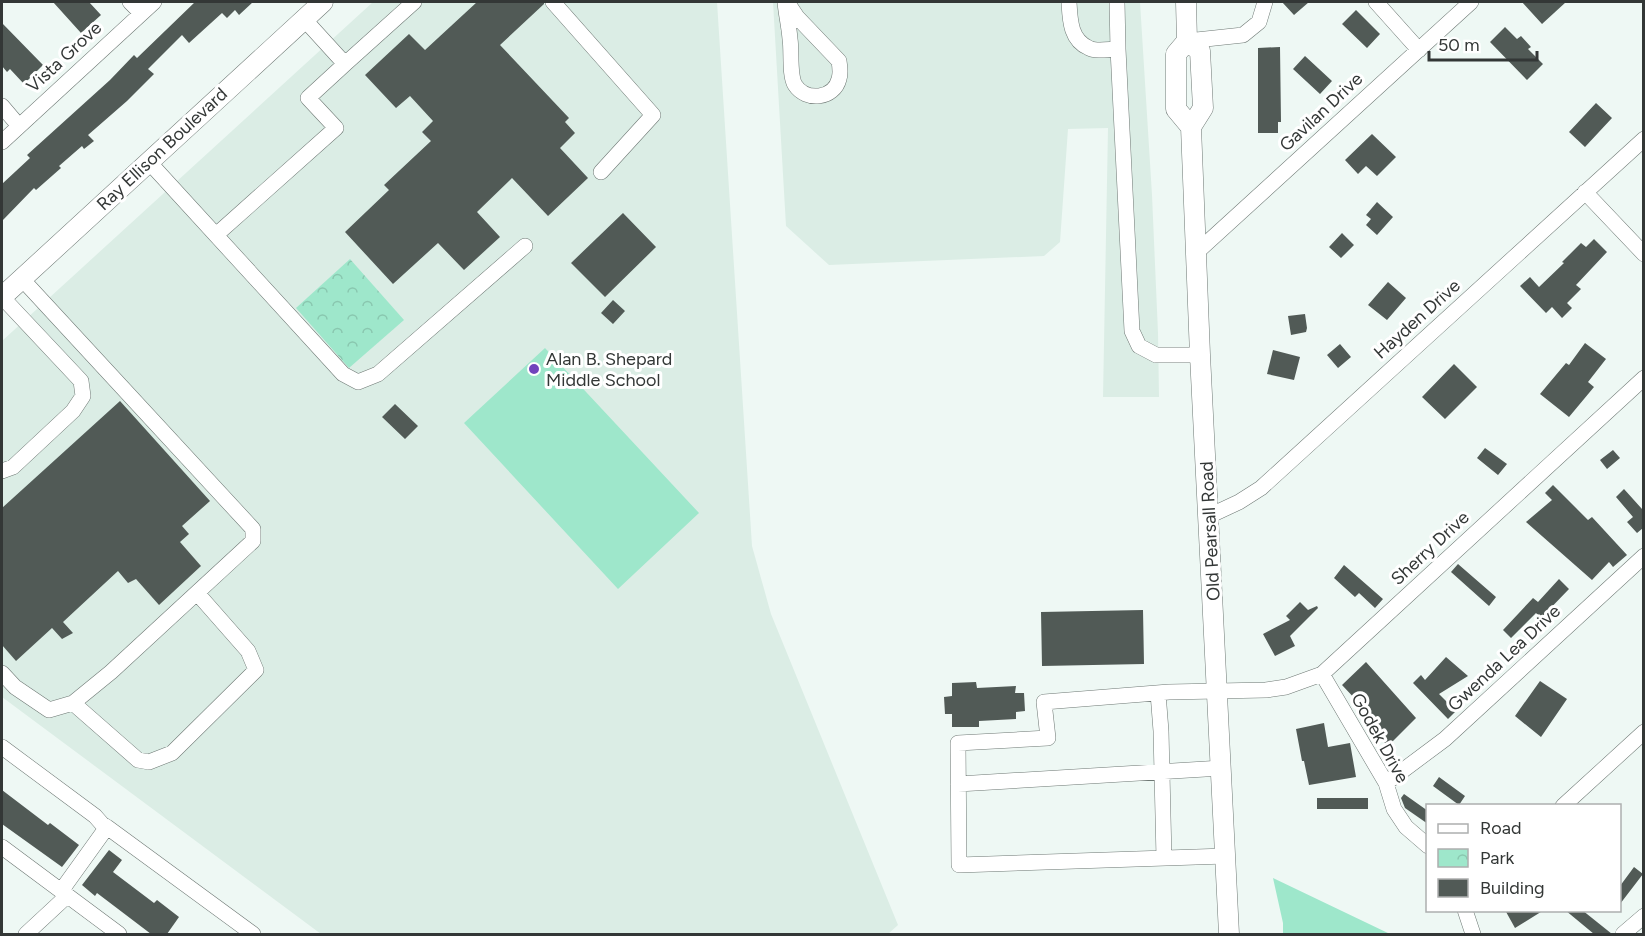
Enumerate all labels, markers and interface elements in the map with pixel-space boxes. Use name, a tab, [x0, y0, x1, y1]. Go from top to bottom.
street label: Vista Grove	[22, 17, 106, 97]
scale bar	[1429, 24, 1537, 62]
text: 50 m	[1438, 34, 1480, 56]
street label: Gavilan Drive	[1275, 68, 1367, 156]
street label: Ray Ellison Boulevard	[92, 83, 232, 215]
street label: Hayden Drive	[1369, 274, 1465, 363]
place label: Alan B. Shepard Middle School	[546, 348, 672, 391]
marker: Alan B. Shepard Middle School	[527, 362, 541, 376]
street label: Old Pearsall Road	[1195, 461, 1225, 601]
street label: Sherry Drive	[1386, 506, 1474, 590]
street label: Gwenda Lea Drive	[1443, 600, 1565, 716]
street label: Godek Drive	[1346, 689, 1414, 787]
legend	[1426, 804, 1621, 912]
text: Road	[1480, 817, 1521, 839]
text: Park	[1480, 847, 1515, 869]
text: Building	[1480, 877, 1545, 899]

